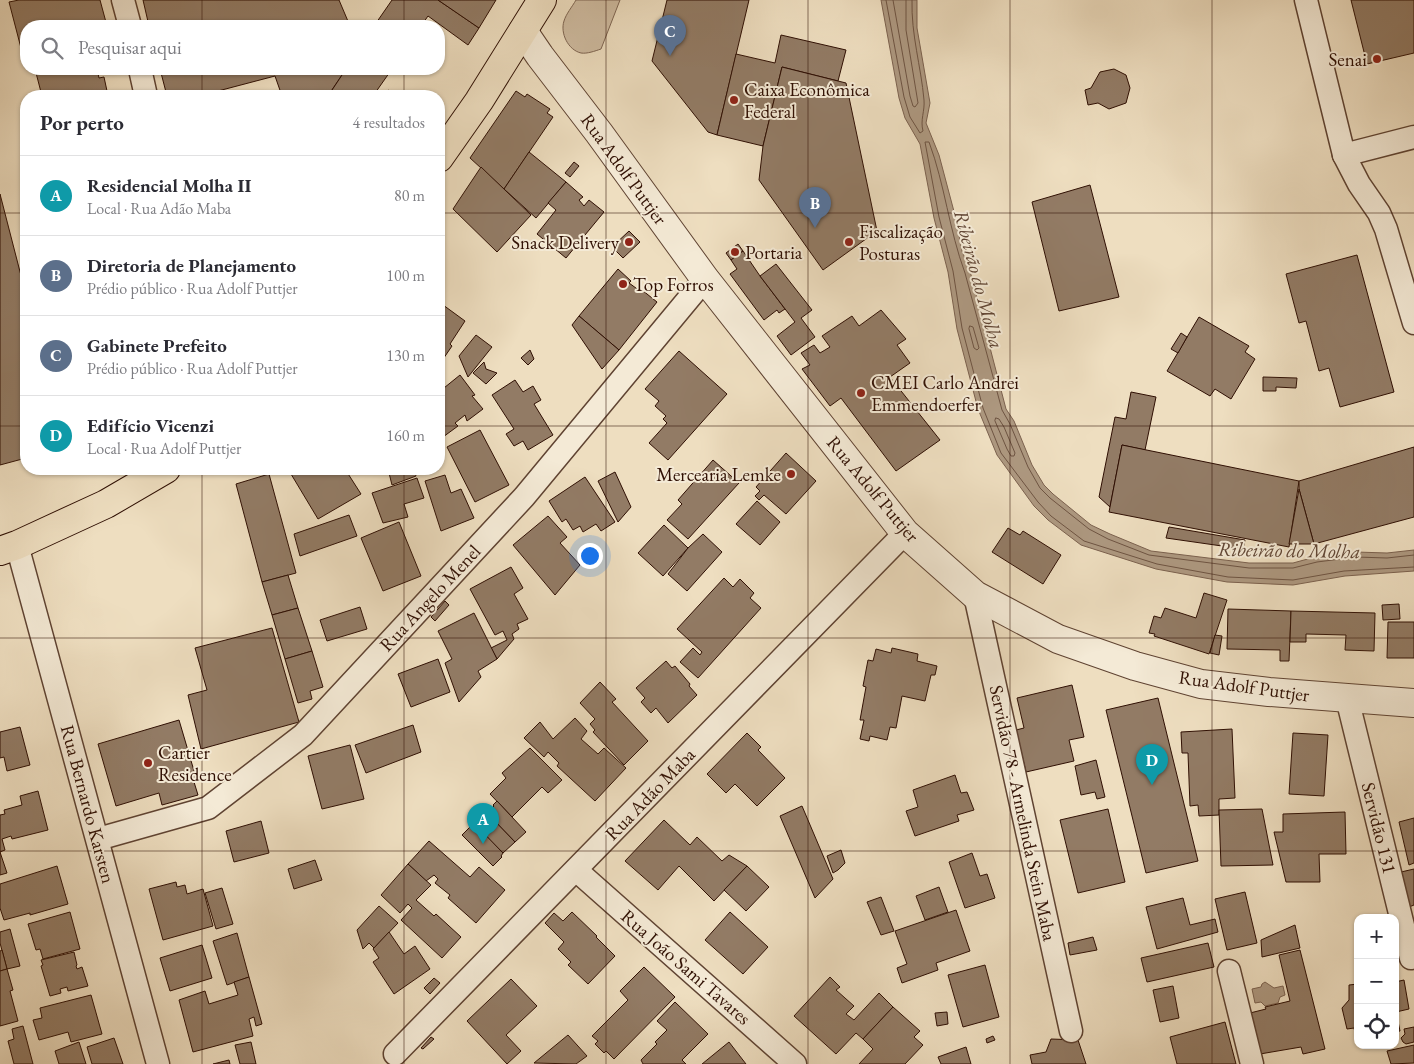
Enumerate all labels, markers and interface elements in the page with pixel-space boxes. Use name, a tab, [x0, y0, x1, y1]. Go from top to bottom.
pin: C	[654, 15, 686, 56]
search box	[20, 20, 445, 75]
icon: search	[38, 34, 66, 62]
text: Pesquisar aqui	[78, 35, 182, 60]
place label: Senai	[1328, 47, 1367, 72]
marker: Senai	[1371, 53, 1383, 65]
place label: Caixa Econômica Federal	[744, 77, 870, 124]
marker: Caixa Econômica Federal	[728, 94, 740, 106]
street label: Rua Adolf Puttjer	[575, 108, 673, 230]
text: Por perto	[40, 109, 124, 136]
text: 4 resultados	[353, 112, 425, 133]
text: Residencial Molha II	[87, 173, 251, 198]
text: A	[50, 185, 62, 206]
text: 80 m	[394, 185, 425, 206]
pin: B	[799, 187, 831, 228]
text: Local · Rua Adão Maba	[87, 198, 231, 219]
water label: Ribeirão do Molha	[948, 207, 1010, 351]
place label: Fiscalização Posturas	[859, 219, 943, 266]
place label: Snack Delivery	[511, 230, 620, 255]
marker: Snack Delivery	[623, 236, 635, 248]
marker: Fiscalização Posturas	[843, 236, 855, 248]
place label: Portaria	[745, 240, 803, 265]
marker: Portaria	[729, 246, 741, 258]
text: Diretoria de Planejamento	[87, 253, 296, 278]
text: B	[51, 265, 61, 286]
text: 100 m	[386, 265, 425, 286]
place label: Top Forros	[633, 272, 714, 297]
text: Prédio público · Rua Adolf Puttjer	[87, 278, 298, 299]
marker: Top Forros	[617, 278, 629, 290]
text: Gabinete Prefeito	[87, 333, 227, 358]
text: C	[50, 345, 62, 366]
text: 130 m	[386, 345, 425, 366]
text: Prédio público · Rua Adolf Puttjer	[87, 358, 298, 379]
place label: CMEI Carlo Andrei Emmendoerfer	[871, 370, 1019, 417]
marker: CMEI Carlo Andrei Emmendoerfer	[855, 387, 867, 399]
text: Edifício Vicenzi	[87, 413, 214, 438]
text: D	[50, 425, 62, 446]
text: 160 m	[386, 425, 425, 446]
street label: Rua Adolf Puttjer	[821, 431, 925, 548]
text: Local · Rua Adolf Puttjer	[87, 438, 241, 459]
place label: Mercearia Lemke	[656, 462, 781, 487]
marker: Mercearia Lemke	[785, 468, 797, 480]
water label: Ribeirão do Molha	[1217, 536, 1361, 564]
street label: Rua Angelo Menel	[374, 539, 486, 657]
your location	[577, 543, 603, 569]
street label: Rua Adolf Puttjer	[1177, 664, 1312, 708]
street label: Servidão 78 - Armelinda Stein Maba	[984, 683, 1062, 944]
street label: Rua Bernardo Karsten	[55, 722, 121, 886]
place label: Cartier Residence	[158, 740, 232, 787]
street label: Rua Adão Maba	[599, 742, 701, 846]
pin: D	[1136, 744, 1168, 785]
marker: Cartier Residence	[142, 757, 154, 769]
street label: Servidão 131	[1356, 780, 1402, 876]
pin: A	[467, 803, 499, 844]
street label: Rua João Sami Tavares	[616, 904, 756, 1030]
map controls	[1354, 914, 1399, 1049]
button: +	[1354, 914, 1399, 959]
button: −	[1354, 959, 1399, 1004]
button: locate	[1354, 1004, 1399, 1049]

